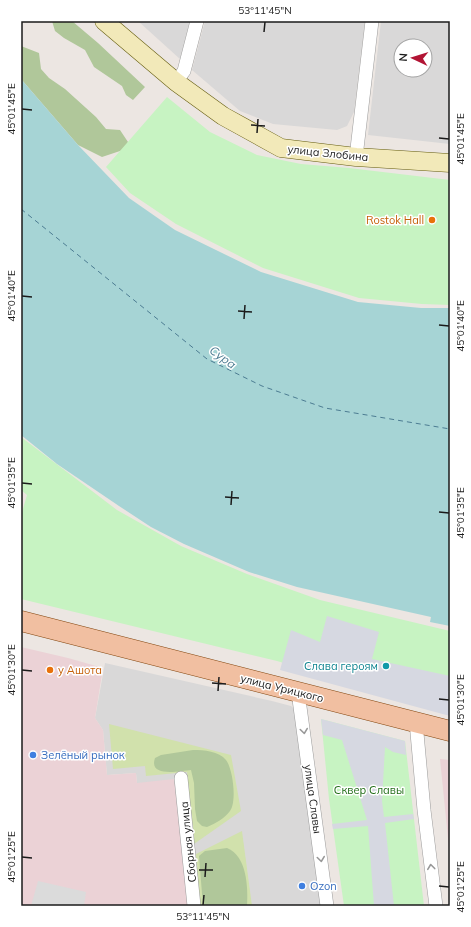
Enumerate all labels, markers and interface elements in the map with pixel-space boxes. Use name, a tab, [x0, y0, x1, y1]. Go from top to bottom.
text: 53°11'45"N	[238, 4, 292, 17]
north arrow	[393, 38, 433, 78]
text: N	[396, 53, 410, 62]
text: 45°01'45"E	[5, 83, 18, 135]
text: 45°01'45"E	[454, 113, 467, 165]
street label: улица Злобина	[287, 142, 369, 164]
place label: Rostok Hall	[366, 213, 424, 227]
marker: Rostok Hall	[427, 215, 437, 225]
text: 45°01'40"E	[5, 270, 18, 322]
text: 45°01'40"E	[454, 300, 467, 352]
water label: Сура	[207, 342, 239, 372]
text: 45°01'35"E	[5, 457, 18, 509]
text: 45°01'35"E	[454, 487, 467, 539]
text: 45°01'30"E	[5, 644, 18, 696]
place label: Слава героям	[304, 659, 378, 673]
marker: Слава героям	[381, 661, 391, 671]
place label: у Ашота	[58, 663, 102, 677]
marker: у Ашота	[45, 665, 55, 675]
street label: улица Урицкого	[239, 671, 325, 705]
text: 45°01'30"E	[454, 674, 467, 726]
one-way arrow	[299, 727, 308, 734]
place label: Зелёный рынок	[41, 748, 125, 762]
marker: Зелёный рынок	[28, 750, 38, 760]
street label: улица Славы	[301, 763, 325, 835]
park label: Сквер Славы	[334, 783, 404, 797]
street label: Сборная улица	[177, 801, 199, 883]
text: 45°01'25"E	[5, 831, 18, 883]
one-way arrow	[316, 856, 325, 862]
text: 45°01'25"E	[454, 861, 467, 913]
one-way arrow	[427, 864, 436, 870]
place label: Ozon	[310, 879, 337, 893]
marker: Ozon	[297, 881, 307, 891]
text: 53°11'45"N	[176, 910, 230, 923]

